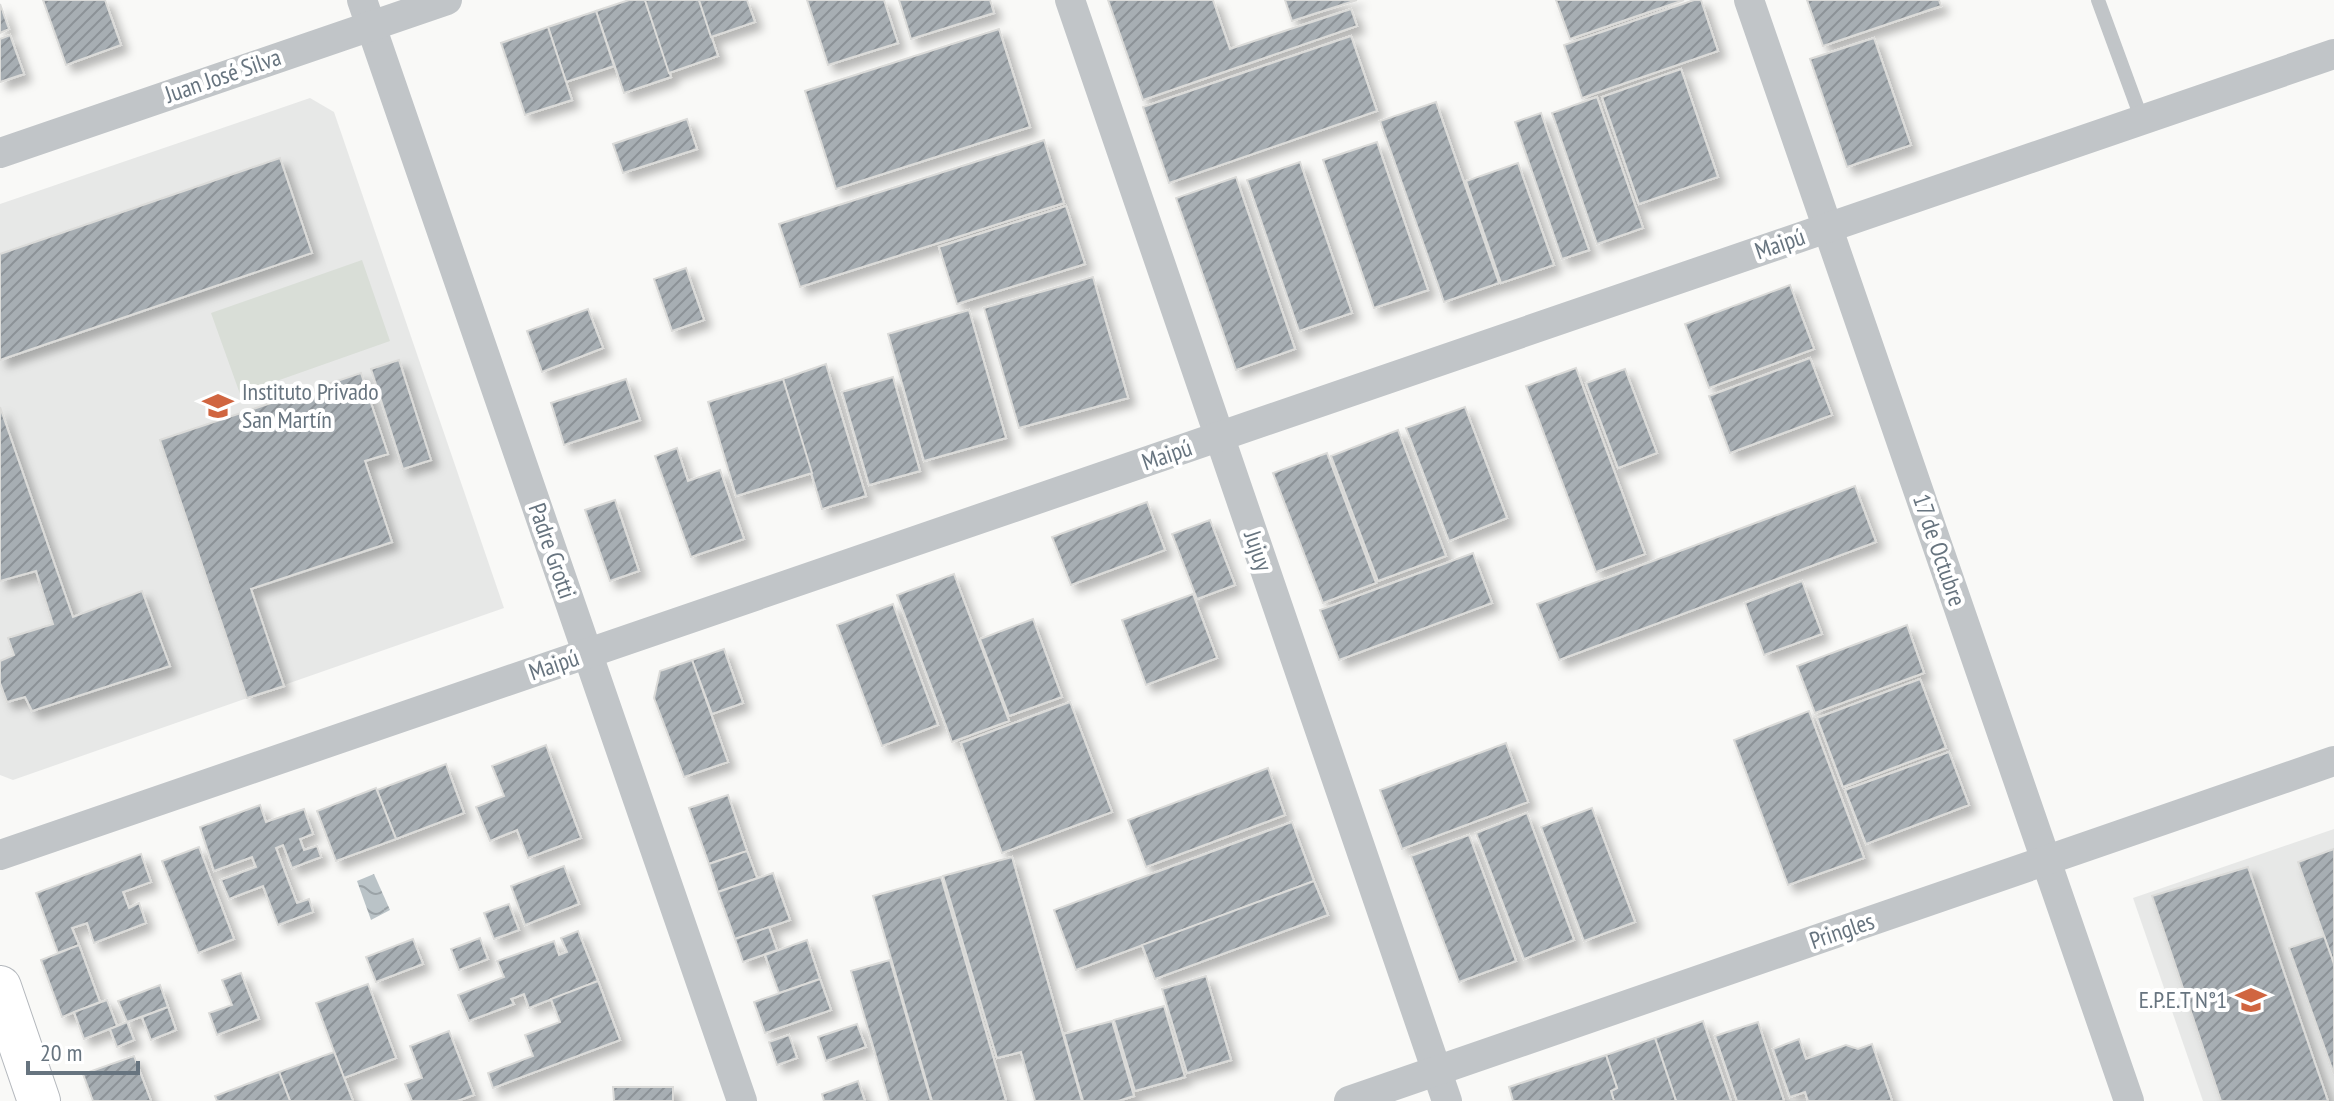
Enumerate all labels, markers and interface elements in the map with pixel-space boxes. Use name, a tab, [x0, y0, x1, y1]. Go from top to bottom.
street label: Juan José Silva	[160, 41, 285, 110]
street label: Maipú	[1751, 221, 1809, 266]
place label: Instituto Privado San Martín	[242, 376, 379, 435]
school or university icon: Instituto Privado San Martín	[201, 389, 235, 423]
street label: Maipú	[1138, 432, 1196, 477]
street label: 17 de Octubre	[1906, 490, 1973, 610]
street label: Padre Grotti	[522, 499, 583, 603]
street label: Jujuy	[1237, 526, 1280, 575]
street label: Maipú	[525, 642, 583, 687]
street label: Pringles	[1805, 905, 1878, 956]
school or university icon: E.P.E.T N°1	[2234, 983, 2268, 1017]
place label: E.P.E.T N°1	[2139, 984, 2227, 1015]
scale bar	[28, 1025, 138, 1075]
text: 20 m	[40, 1037, 82, 1068]

